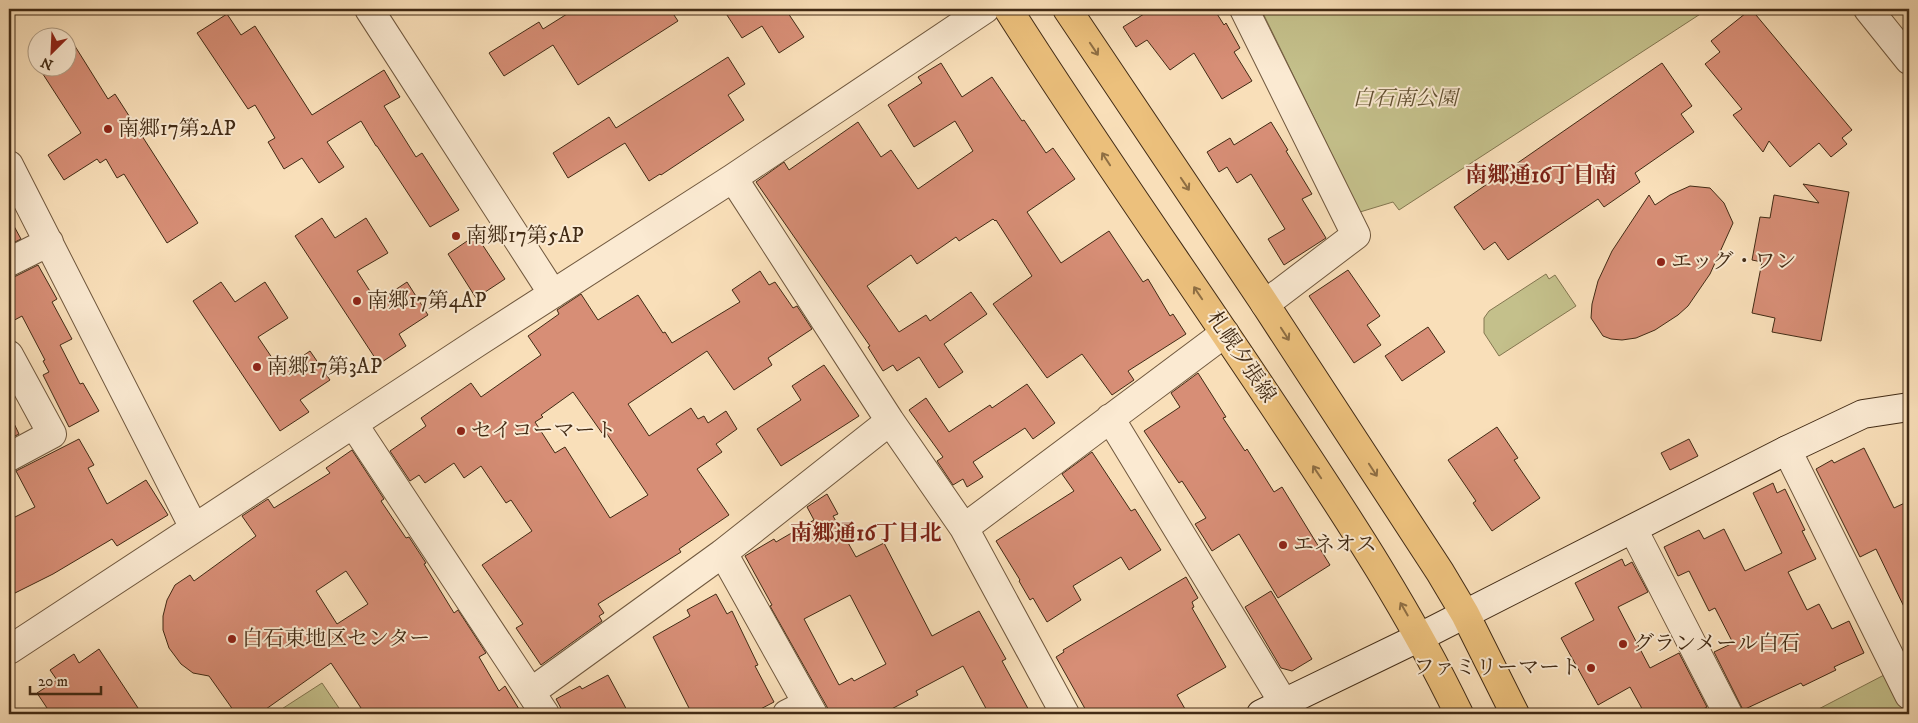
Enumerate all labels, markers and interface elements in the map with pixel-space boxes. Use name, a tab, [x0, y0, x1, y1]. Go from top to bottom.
north arrow	[28, 28, 78, 78]
one-way arrow	[1089, 42, 1099, 56]
text: N	[38, 52, 56, 74]
park label: 白石南公園	[1353, 86, 1460, 112]
place label: 南郷17第2AP	[118, 116, 236, 142]
marker: 南郷17第2AP	[102, 123, 114, 135]
one-way arrow	[1101, 152, 1111, 166]
district label: 南郷通16丁目南	[1465, 162, 1617, 189]
one-way arrow	[1180, 177, 1190, 191]
place label: 南郷17第5AP	[466, 223, 584, 249]
marker: 南郷17第5AP	[450, 230, 462, 242]
place label: エッグ・ワン	[1671, 249, 1797, 275]
marker: エッグ・ワン	[1655, 256, 1667, 268]
one-way arrow	[1193, 286, 1203, 300]
place label: 南郷17第4AP	[367, 288, 486, 314]
marker: 南郷17第4AP	[351, 295, 363, 307]
street label: 札幌夕張線	[1201, 306, 1281, 408]
one-way arrow	[1279, 327, 1290, 341]
place label: 南郷17第3AP	[267, 354, 382, 380]
marker: 南郷17第3AP	[251, 361, 263, 373]
place label: セイコーマート	[471, 418, 617, 444]
marker: セイコーマート	[455, 425, 467, 437]
one-way arrow	[1368, 463, 1379, 477]
one-way arrow	[1312, 465, 1322, 479]
district label: 南郷通16丁目北	[790, 520, 942, 547]
place label: エネオス	[1293, 532, 1377, 558]
marker: エネオス	[1277, 539, 1289, 551]
one-way arrow	[1398, 603, 1408, 617]
place label: 白石東地区センター	[242, 626, 430, 652]
place label: グランメール白石	[1633, 631, 1800, 657]
marker: 白石東地区センター	[226, 633, 238, 645]
marker: グランメール白石	[1617, 638, 1629, 650]
place label: ファミリーマート	[1413, 655, 1581, 681]
marker: ファミリーマート	[1585, 662, 1597, 674]
scale bar	[30, 663, 101, 695]
text: 20 m	[38, 672, 68, 691]

